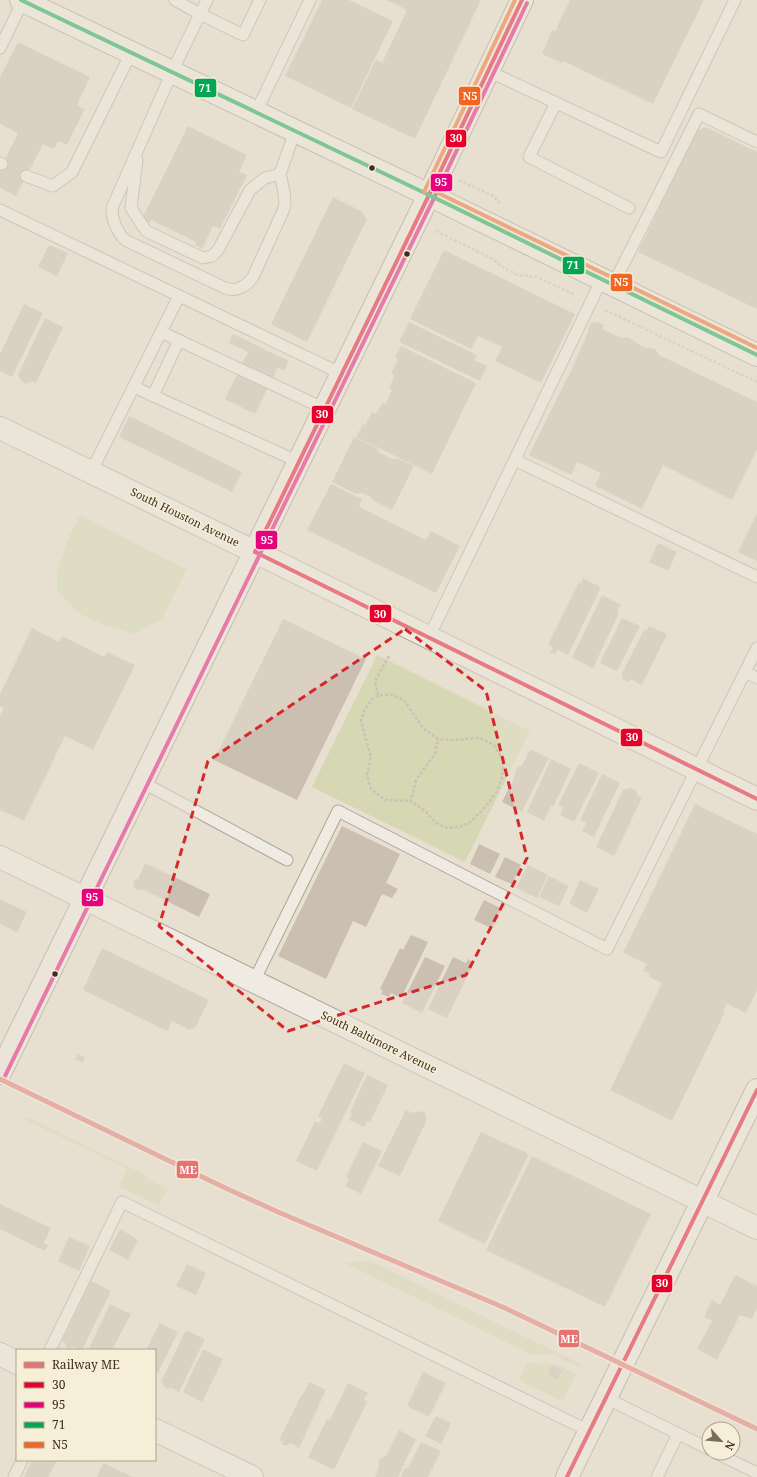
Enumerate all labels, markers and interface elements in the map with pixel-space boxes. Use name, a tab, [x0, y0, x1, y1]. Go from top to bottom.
line badge: 71	[194, 78, 217, 98]
text: 71	[199, 80, 211, 95]
line badge: N5	[458, 86, 481, 106]
text: N5	[463, 88, 477, 103]
line badge: 30	[445, 129, 467, 148]
text: 30	[450, 130, 462, 145]
unlabelled marker	[367, 163, 377, 173]
line badge: 95	[430, 173, 453, 192]
text: 95	[435, 174, 447, 189]
unlabelled marker	[402, 249, 412, 259]
line badge: 71	[562, 256, 585, 275]
text: 71	[567, 257, 579, 272]
line badge: N5	[610, 273, 633, 292]
text: N5	[614, 274, 628, 289]
line badge: 30	[311, 405, 334, 424]
text: 30	[316, 406, 328, 421]
street label: South Houston Avenue	[128, 484, 242, 550]
line badge: 95	[255, 530, 278, 550]
text: 95	[261, 532, 273, 547]
line badge: 30	[369, 604, 392, 623]
text: 30	[374, 606, 386, 621]
line badge: 30	[620, 728, 643, 747]
text: 30	[626, 729, 638, 744]
line badge: 95	[81, 888, 104, 907]
text: 95	[86, 889, 98, 904]
unlabelled marker	[50, 969, 60, 979]
street label: South Baltimore Avenue	[319, 1007, 440, 1076]
line badge: ME	[176, 1160, 199, 1179]
text: ME	[179, 1162, 197, 1177]
line badge: 30	[651, 1274, 673, 1293]
text: 30	[656, 1275, 668, 1290]
line badge: ME	[558, 1329, 580, 1348]
text: ME	[560, 1331, 578, 1346]
legend	[16, 1349, 156, 1461]
text: Railway ME	[52, 1356, 120, 1373]
text: 30	[52, 1376, 66, 1393]
text: 95	[52, 1396, 65, 1413]
text: 71	[52, 1416, 65, 1433]
north arrow	[701, 1421, 741, 1461]
text: N5	[52, 1436, 68, 1453]
text: N	[722, 1438, 739, 1453]

